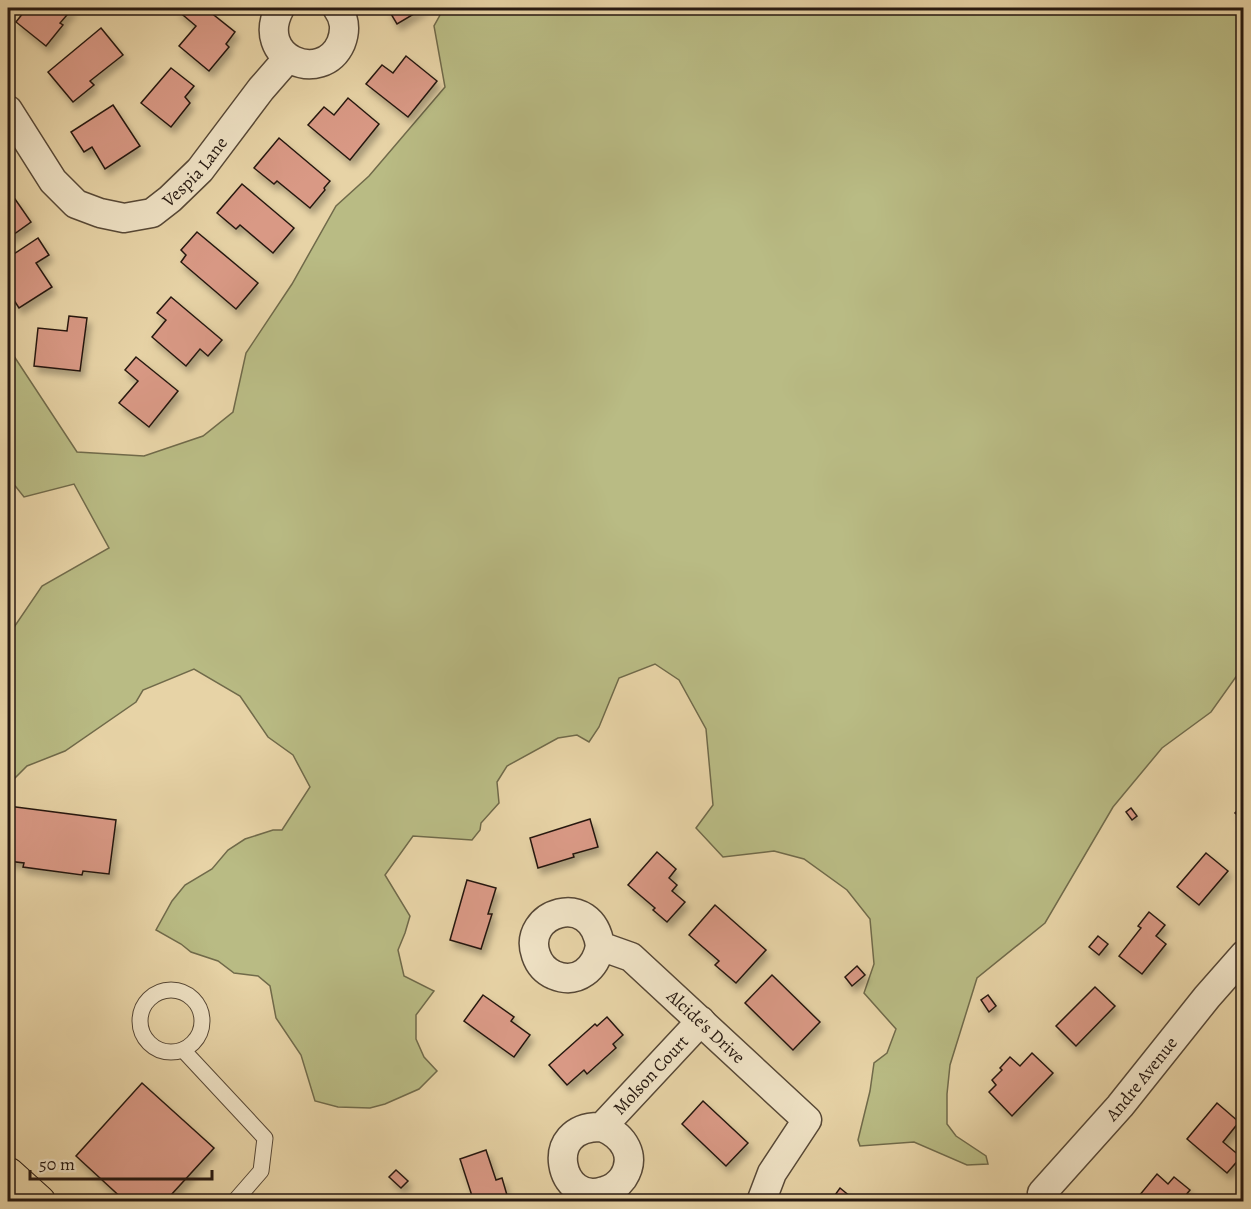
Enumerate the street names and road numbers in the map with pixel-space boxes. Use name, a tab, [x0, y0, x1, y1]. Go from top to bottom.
street label: Vespia Lane	[157, 132, 233, 213]
street label: Alcide's Drive	[661, 984, 750, 1069]
street label: Molson Court	[608, 1030, 694, 1120]
street label: Andre Avenue	[1100, 1032, 1183, 1127]

